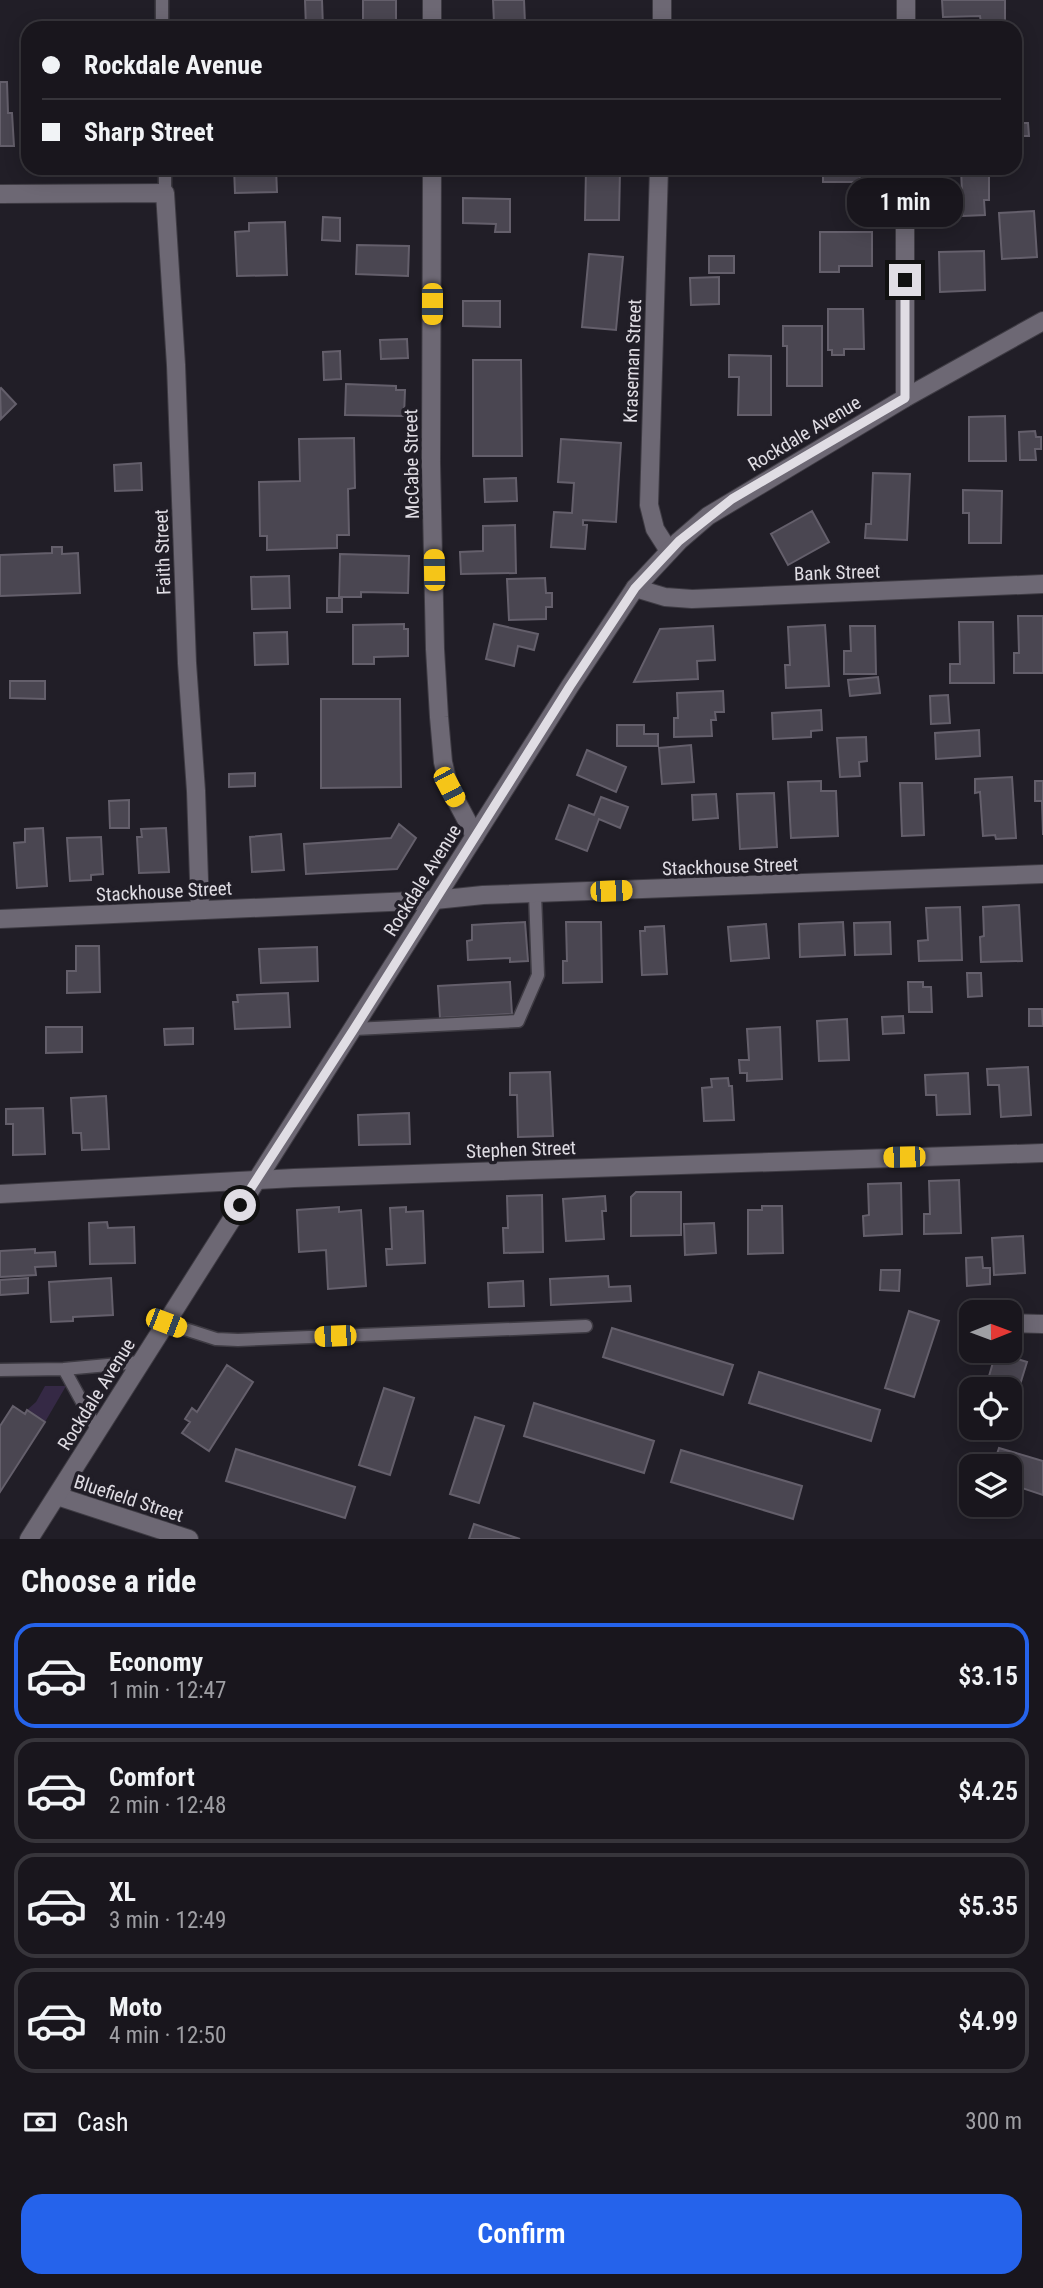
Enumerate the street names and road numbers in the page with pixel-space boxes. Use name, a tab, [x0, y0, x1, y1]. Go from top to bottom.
street label: Kraseman Street	[619, 299, 646, 423]
street label: Rockdale Avenue	[744, 391, 865, 476]
street label: McCabe Street	[399, 409, 424, 519]
street label: Faith Street	[150, 509, 175, 595]
street label: Bank Street	[794, 560, 880, 585]
street label: Rockdale Avenue	[379, 820, 466, 940]
street label: Stackhouse Street	[662, 853, 799, 880]
street label: Stackhouse Street	[95, 876, 233, 907]
street label: Stephen Street	[466, 1136, 576, 1163]
street label: Rockdale Avenue	[53, 1334, 140, 1454]
street label: Bluefield Street	[71, 1470, 186, 1527]

